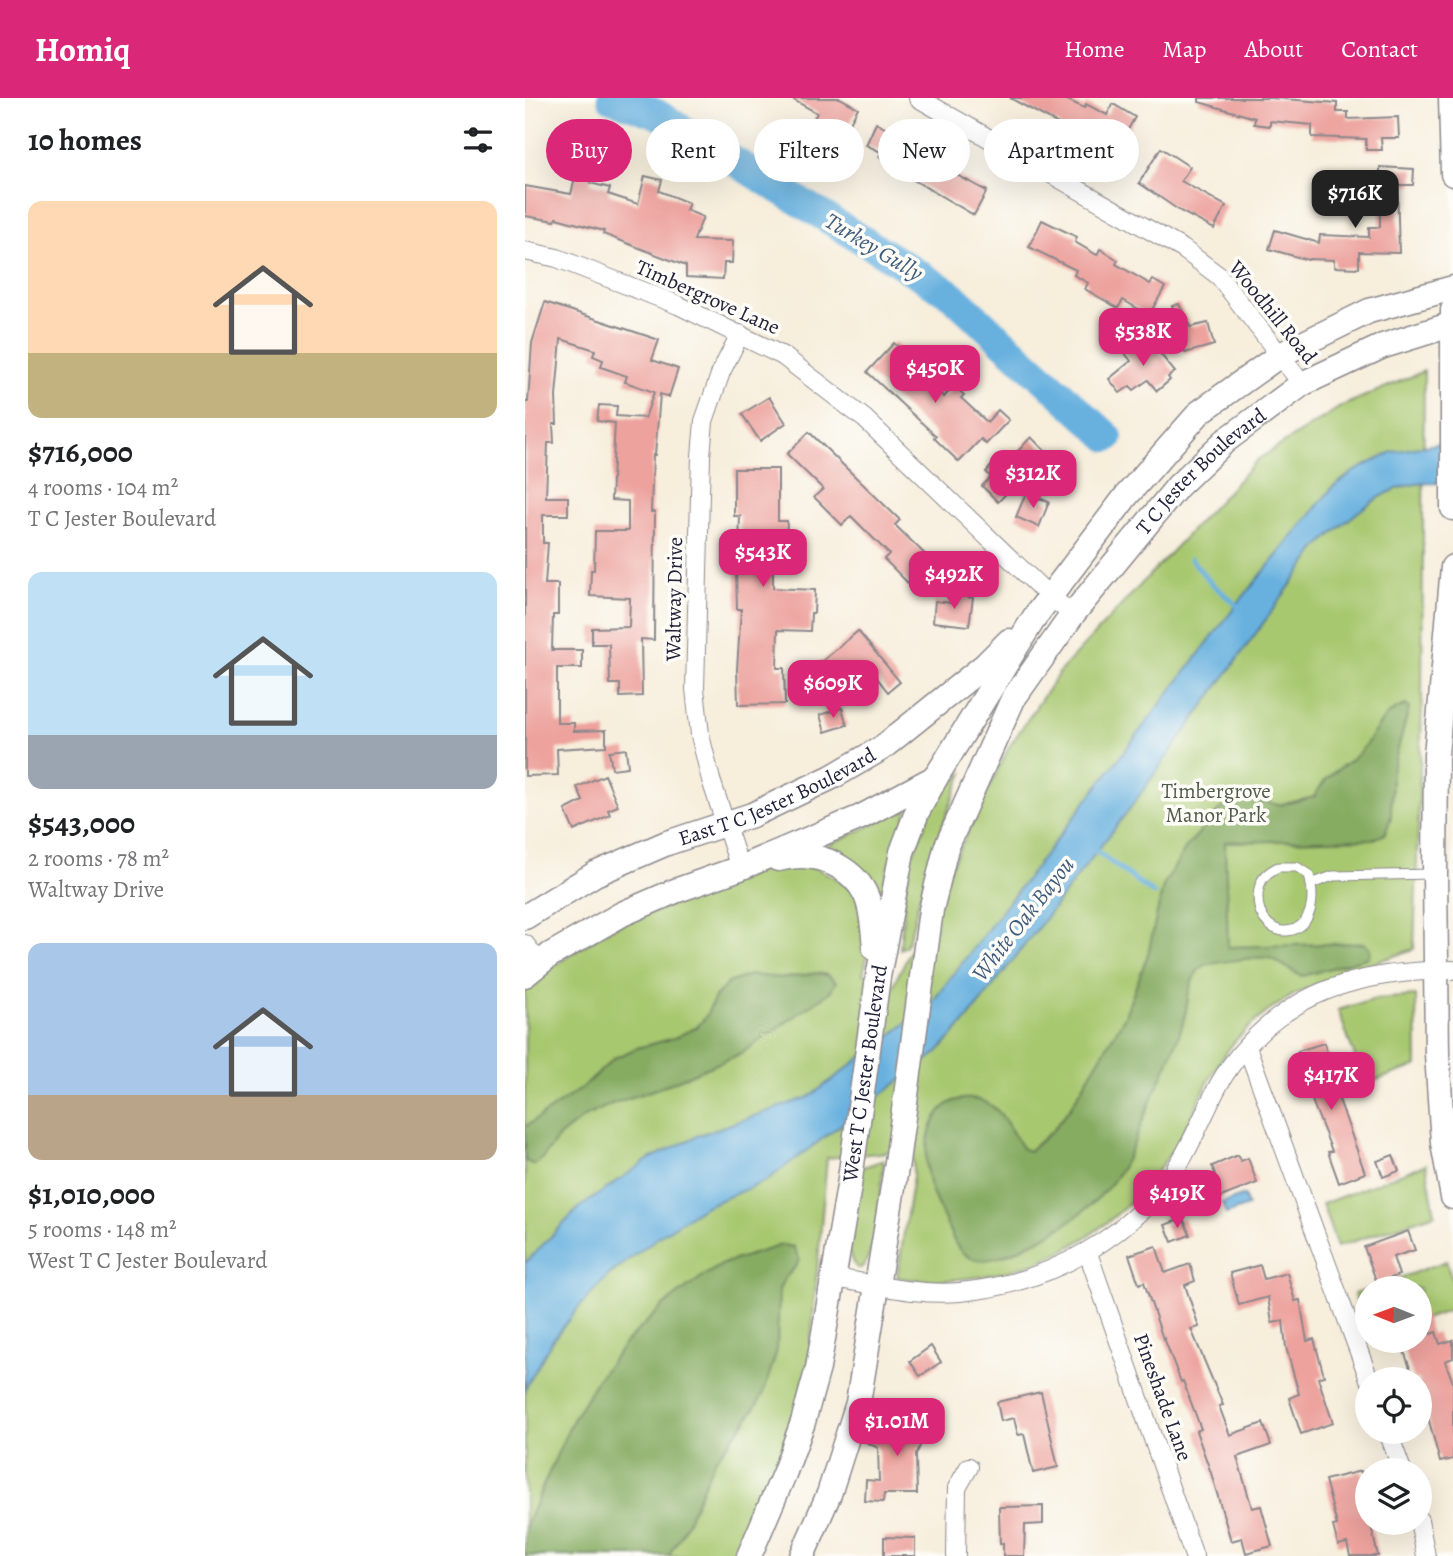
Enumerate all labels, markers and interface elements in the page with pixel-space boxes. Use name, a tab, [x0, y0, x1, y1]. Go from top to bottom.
text: Homiq	[35, 27, 130, 72]
text: Home	[1064, 33, 1125, 65]
text: Map	[1163, 33, 1207, 65]
text: About	[1245, 33, 1303, 65]
text: Contact	[1341, 33, 1418, 65]
chip: Buy	[546, 119, 632, 182]
chip: Rent	[646, 119, 740, 182]
chip: Filters	[754, 119, 864, 182]
chip: New	[878, 119, 970, 182]
chip: Apartment	[984, 119, 1139, 182]
text: 10 homes	[28, 120, 142, 160]
icon: filters	[459, 121, 497, 159]
pin: $716K	[1306, 170, 1404, 230]
text: $716K	[1328, 177, 1382, 208]
water label: Turkey Gully	[819, 205, 929, 289]
icon: home	[200, 247, 326, 373]
street label: Timbergrove Lane	[632, 253, 784, 341]
street label: Woodhill Road	[1222, 254, 1324, 370]
pin: $538K	[1094, 308, 1192, 368]
text: $538K	[1115, 315, 1171, 346]
pin: $450K	[886, 345, 984, 405]
text: $450K	[906, 352, 964, 383]
street label: T C Jester Boulevard	[1130, 401, 1272, 541]
text: $716,000	[28, 432, 133, 472]
pin: $312K	[984, 450, 1082, 510]
text: $312K	[1005, 457, 1061, 488]
text: 4 rooms · 104 m²	[28, 472, 178, 503]
text: T C Jester Boulevard	[28, 503, 216, 534]
pin: $543K	[714, 530, 812, 589]
text: $543K	[735, 536, 791, 567]
street label: Waltway Drive	[659, 537, 689, 662]
pin: $492K	[905, 552, 1003, 611]
text: $492K	[925, 558, 983, 589]
icon: home	[200, 618, 326, 744]
pin: $609K	[784, 660, 882, 720]
text: $609K	[804, 667, 862, 698]
street label: East T C Jester Boulevard	[675, 740, 881, 852]
park label: Timbergrove Manor Park	[1161, 777, 1271, 829]
text: $543,000	[28, 803, 135, 843]
text: 2 rooms · 78 m²	[28, 843, 169, 874]
water label: White Oak Bayou	[965, 850, 1081, 988]
text: Waltway Drive	[28, 874, 164, 905]
street label: West T C Jester Boulevard	[836, 962, 894, 1185]
icon: home	[200, 989, 326, 1115]
pin: $417K	[1282, 1052, 1380, 1112]
text: $417K	[1304, 1059, 1358, 1090]
pin: $419K	[1128, 1170, 1226, 1230]
text: $1,010,000	[28, 1174, 155, 1214]
text: $419K	[1149, 1177, 1205, 1208]
text: 5 rooms · 148 m²	[28, 1214, 177, 1245]
text: West T C Jester Boulevard	[28, 1245, 268, 1276]
north arrow	[1355, 1276, 1431, 1353]
map controls	[1355, 1276, 1432, 1535]
street label: Pineshade Lane	[1127, 1329, 1199, 1465]
button: locate	[1355, 1367, 1432, 1444]
pin: $1.01M	[840, 1398, 954, 1458]
text: $1.01M	[865, 1405, 929, 1436]
button: layers	[1355, 1458, 1432, 1535]

